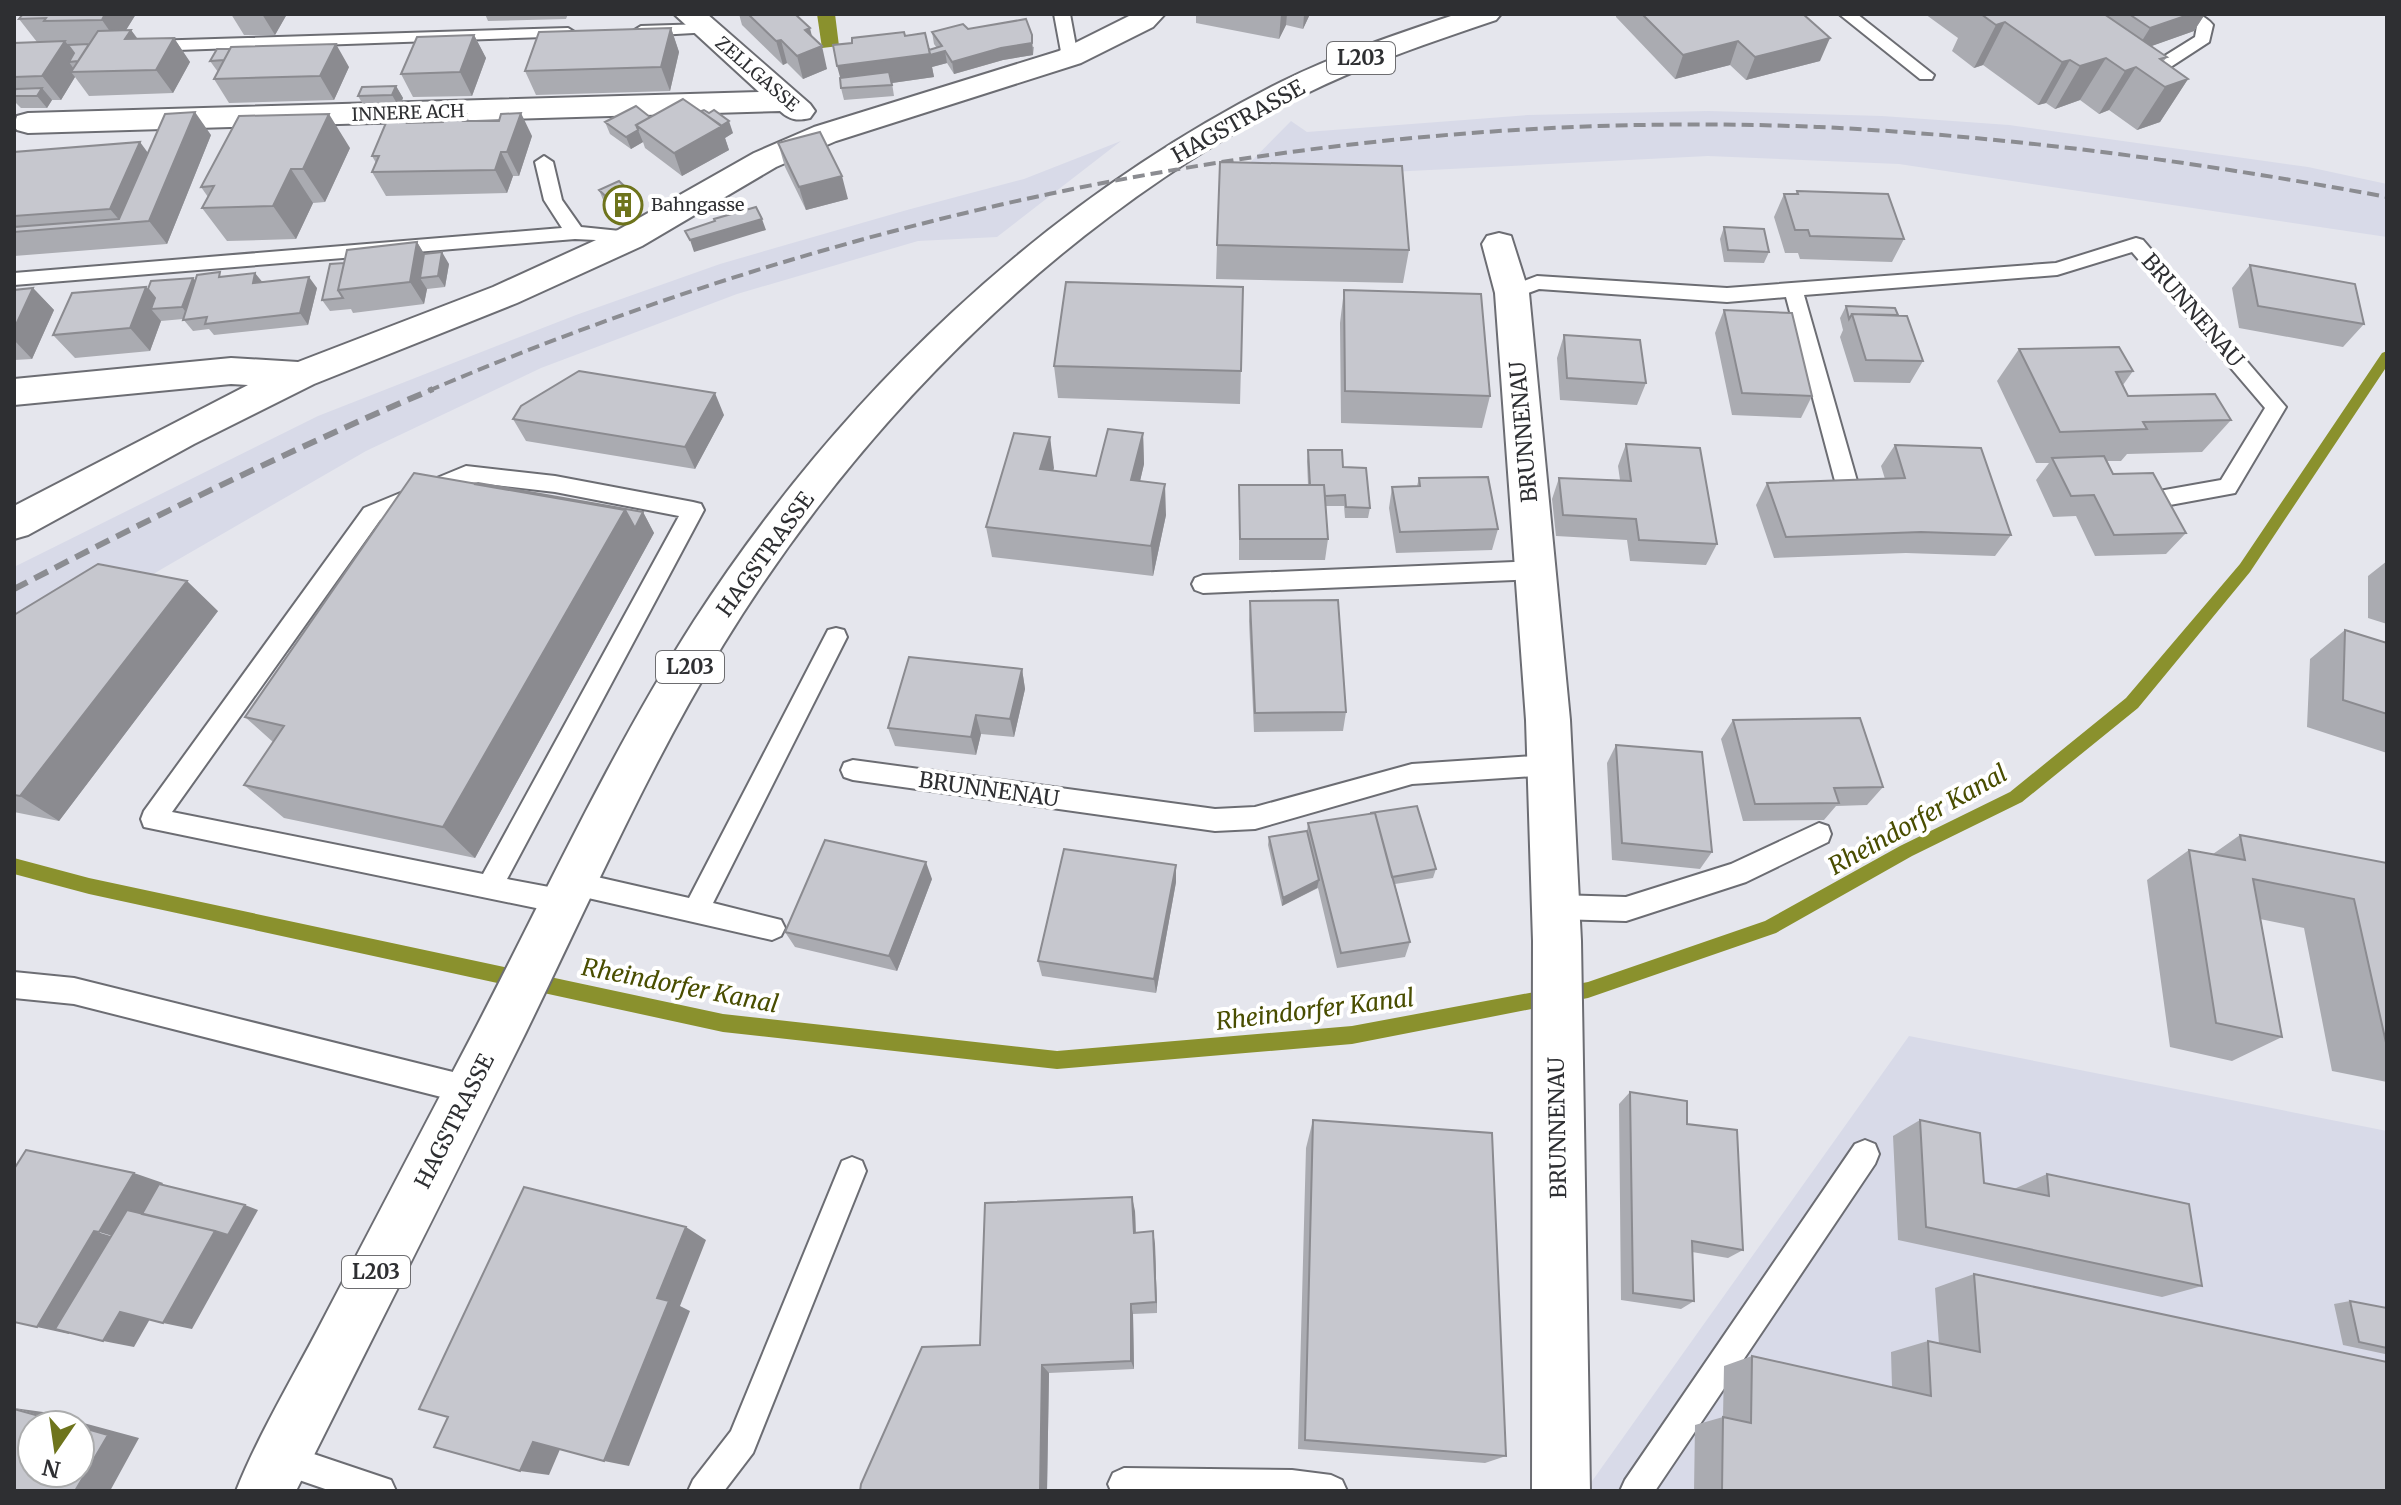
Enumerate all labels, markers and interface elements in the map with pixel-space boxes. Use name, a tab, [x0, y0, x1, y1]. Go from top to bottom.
street label: ZELLGASSE	[711, 31, 804, 117]
road number: L203	[1327, 42, 1395, 74]
street label: HAGSTRASSE	[1167, 73, 1309, 169]
street label: INNERE ACH	[351, 99, 465, 126]
building icon: Bahngasse	[602, 184, 644, 226]
place label: Bahngasse	[651, 193, 744, 216]
street label: BRUNNENAU	[2136, 247, 2250, 373]
street label: BRUNNENAU	[1503, 360, 1543, 504]
street label: HAGSTRASSE	[710, 486, 820, 622]
road number: L203	[656, 651, 724, 683]
water label: Rheindorfer Kanal	[1823, 758, 2013, 882]
street label: BRUNNENAU	[917, 765, 1061, 813]
water label: Rheindorfer Kanal	[579, 951, 781, 1020]
water label: Rheindorfer Kanal	[1214, 982, 1416, 1037]
street label: HAGSTRASSE	[408, 1049, 500, 1193]
street label: BRUNNENAU	[1542, 1057, 1572, 1199]
road number: L203	[342, 1256, 410, 1288]
north arrow	[16, 1409, 96, 1489]
text: N	[39, 1453, 63, 1484]

